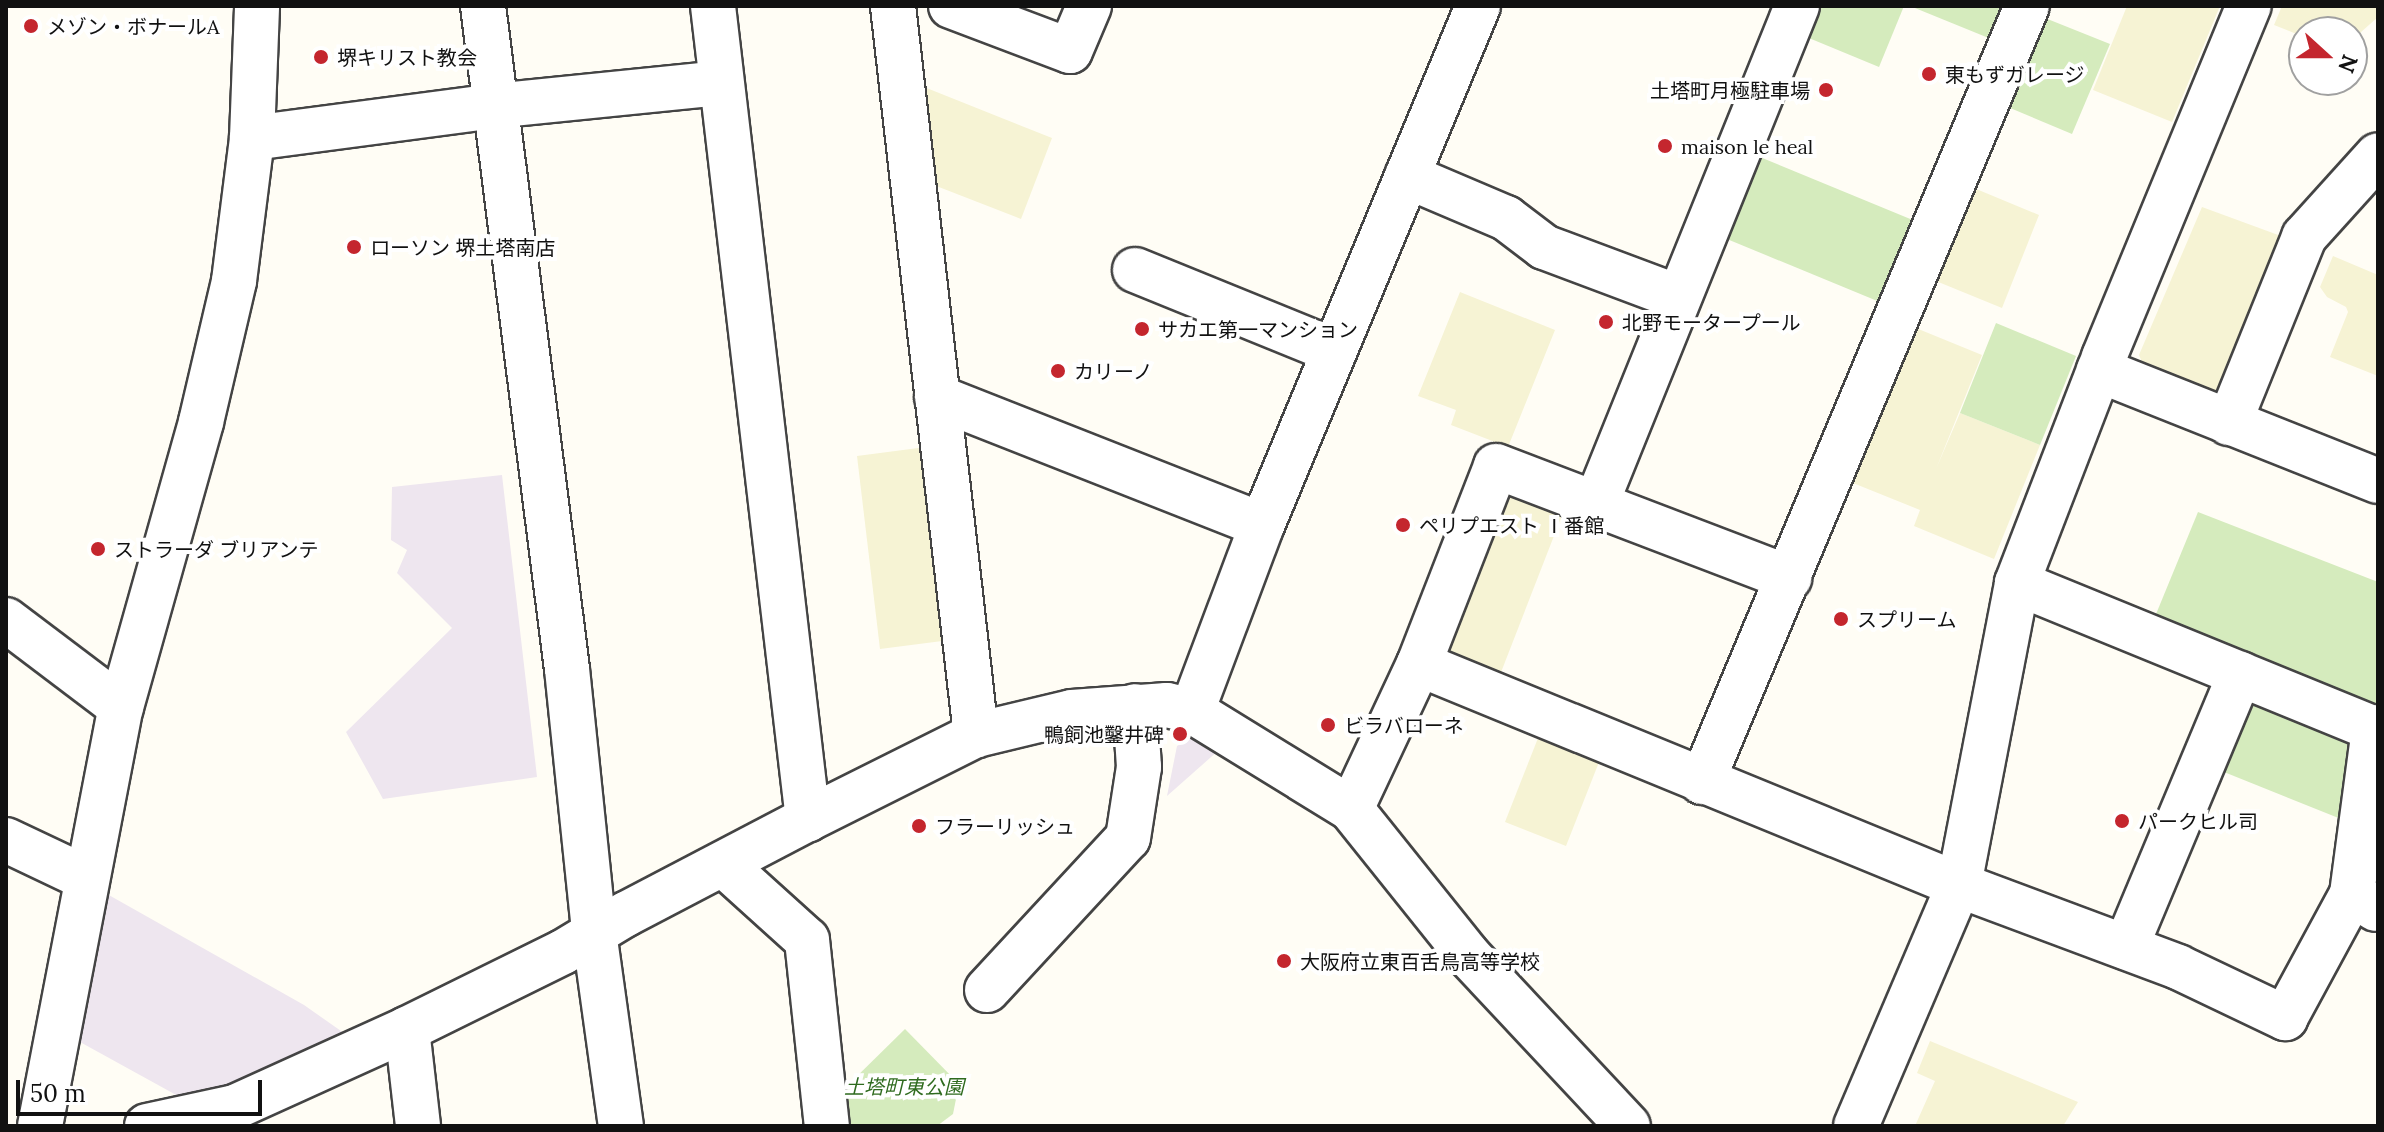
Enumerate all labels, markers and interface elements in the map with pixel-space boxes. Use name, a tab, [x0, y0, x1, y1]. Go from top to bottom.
place label: メゾン・ボナールA	[47, 14, 220, 38]
north arrow	[2288, 16, 2368, 96]
marker: メゾン・ボナールA	[22, 17, 40, 35]
place label: 堺キリスト教会	[337, 45, 477, 69]
marker: 堺キリスト教会	[312, 48, 330, 66]
text: N	[2332, 51, 2365, 77]
place label: 東もずガレージ	[1945, 62, 2085, 86]
marker: 東もずガレージ	[1920, 65, 1938, 83]
place label: 土塔町月極駐車場	[1650, 78, 1810, 102]
marker: 土塔町月極駐車場	[1817, 81, 1835, 99]
place label: maison le heal	[1681, 134, 1813, 158]
marker: maison le heal	[1656, 137, 1674, 155]
place label: ローソン 堺土塔南店	[370, 235, 555, 259]
marker: ローソン 堺土塔南店	[345, 238, 363, 256]
place label: 北野モータープール	[1622, 310, 1802, 334]
marker: 北野モータープール	[1597, 313, 1615, 331]
place label: サカエ第一マンション	[1158, 317, 1358, 341]
marker: サカエ第一マンション	[1133, 320, 1151, 338]
place label: カリーノ	[1074, 359, 1154, 383]
marker: カリーノ	[1049, 362, 1067, 380]
place label: ペリプエスト Ⅰ番館	[1419, 513, 1604, 537]
marker: ペリプエスト Ⅰ番館	[1394, 516, 1412, 534]
place label: ストラーダ ブリアンテ	[114, 537, 319, 561]
marker: ストラーダ ブリアンテ	[89, 540, 107, 558]
place label: スプリーム	[1857, 607, 1957, 631]
marker: スプリーム	[1832, 610, 1850, 628]
place label: ビラバローネ	[1344, 713, 1464, 737]
marker: ビラバローネ	[1319, 716, 1337, 734]
place label: 鴨飼池鑿井碑	[1044, 722, 1164, 746]
marker: 鴨飼池鑿井碑	[1171, 725, 1189, 743]
place label: パークヒル司	[2138, 809, 2258, 833]
marker: パークヒル司	[2113, 812, 2131, 830]
place label: フラーリッシュ	[935, 814, 1075, 838]
marker: フラーリッシュ	[910, 817, 928, 835]
place label: 大阪府立東百舌鳥高等学校	[1300, 949, 1540, 973]
marker: 大阪府立東百舌鳥高等学校	[1275, 952, 1293, 970]
scale bar	[20, 1064, 266, 1114]
park label: 土塔町東公園	[844, 1074, 964, 1098]
text: 50 m	[30, 1078, 86, 1109]

